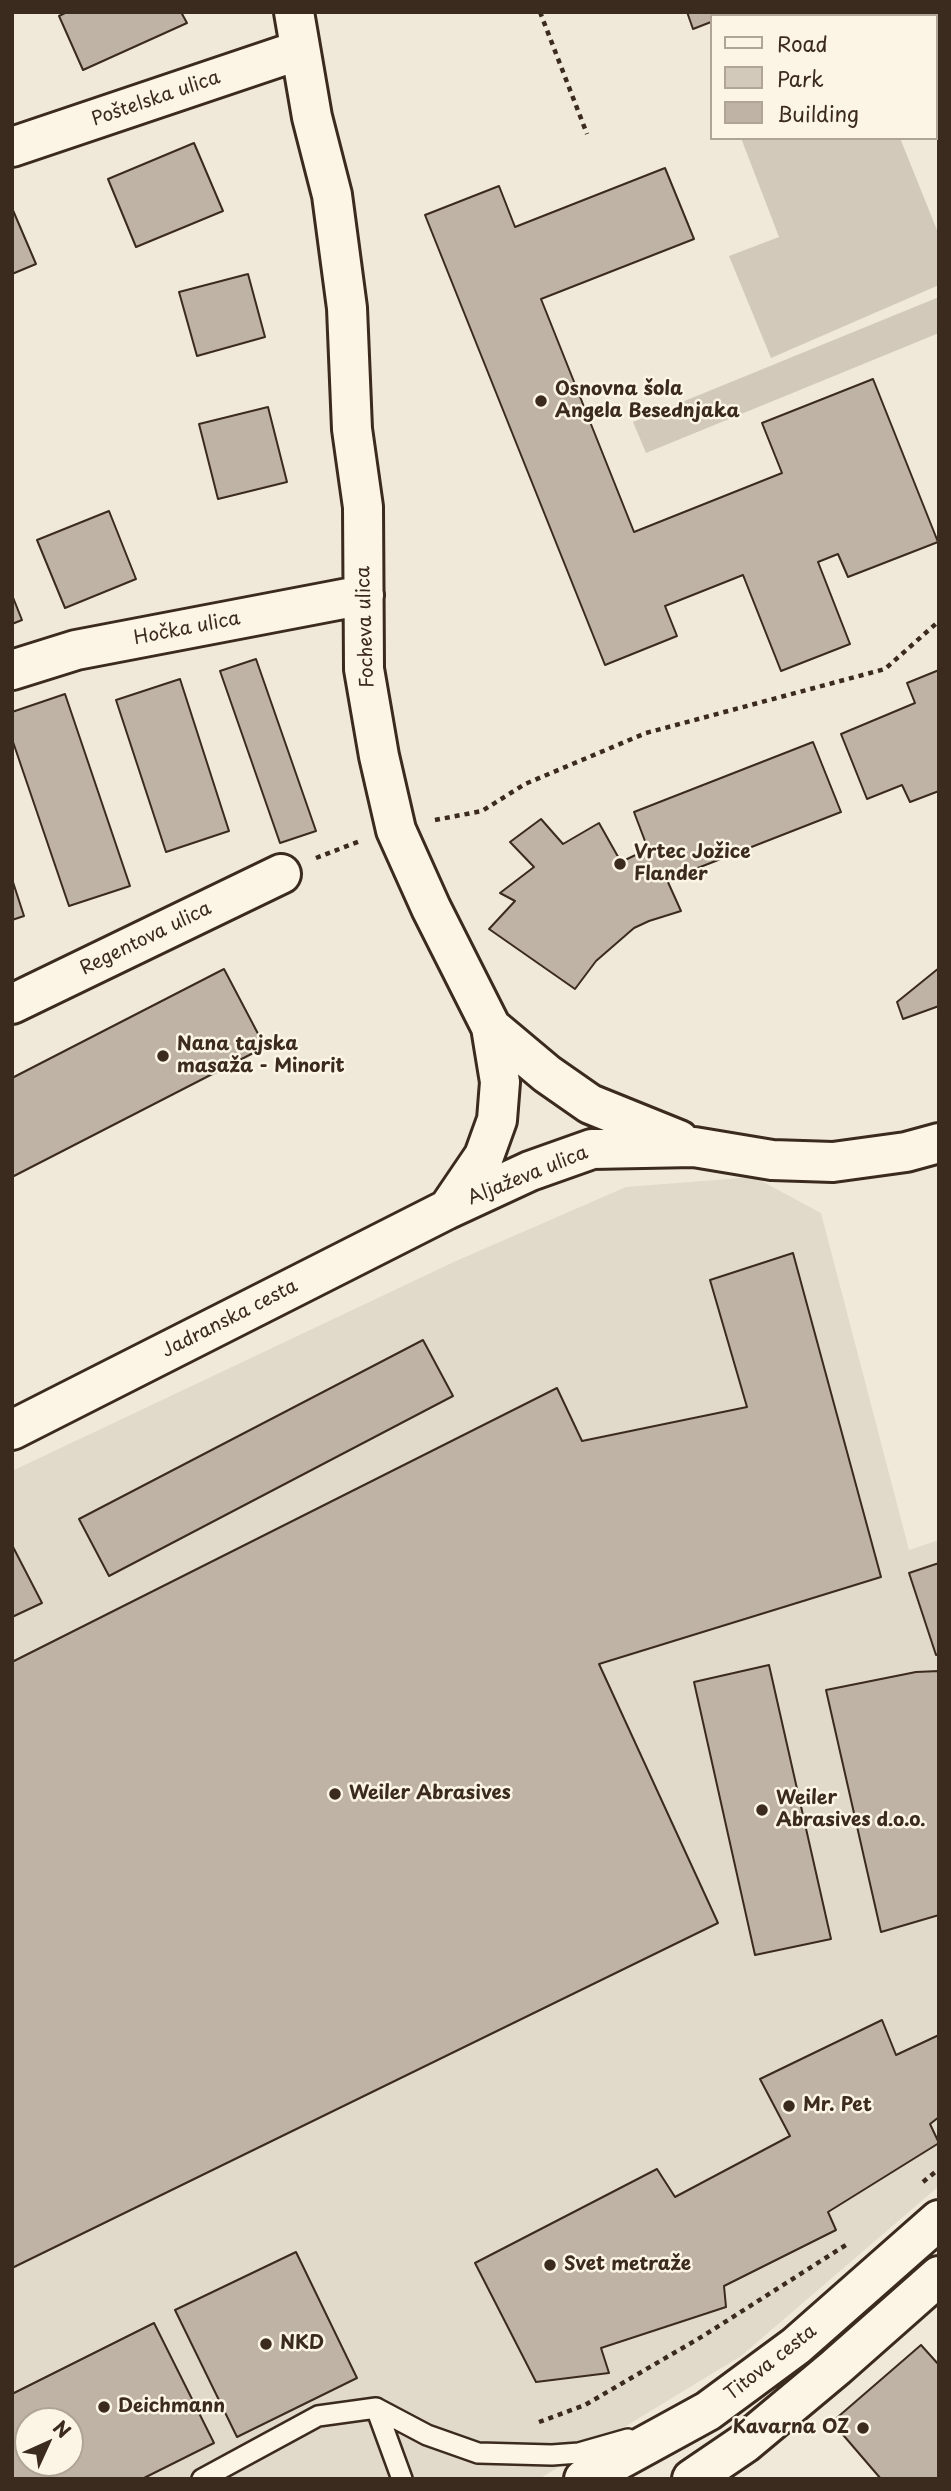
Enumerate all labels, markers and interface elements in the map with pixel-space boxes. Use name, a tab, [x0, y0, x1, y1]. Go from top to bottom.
legend	[710, 14, 937, 140]
text: Road	[777, 27, 828, 59]
text: Park	[777, 62, 824, 94]
street label: Poštelska ulica	[89, 66, 223, 132]
text: Building	[777, 97, 859, 129]
place label: Osnovna šola Angela Besednjaka	[555, 379, 740, 423]
marker: Osnovna šola Angela Besednjaka	[533, 393, 549, 409]
street label: Focheva ulica	[352, 566, 380, 688]
street label: Hočka ulica	[132, 608, 242, 650]
place label: Vrtec Jožice Flander	[634, 842, 751, 886]
marker: Vrtec Jožice Flander	[612, 856, 628, 872]
street label: Regentova ulica	[77, 897, 215, 981]
place label: Nana tajska masaža - Minorit	[177, 1034, 345, 1078]
marker: Nana tajska masaža - Minorit	[155, 1048, 171, 1064]
street label: Aljaževa ulica	[465, 1142, 591, 1210]
street label: Jadranska cesta	[158, 1275, 302, 1363]
place label: Weiler Abrasives	[349, 1783, 511, 1805]
marker: Weiler Abrasives	[327, 1786, 343, 1802]
place label: Weiler Abrasives d.o.o.	[776, 1788, 926, 1832]
marker: Weiler Abrasives d.o.o.	[754, 1802, 770, 1818]
place label: Mr. Pet	[803, 2095, 872, 2117]
marker: Mr. Pet	[781, 2098, 797, 2114]
place label: Svet metraže	[564, 2254, 691, 2276]
marker: Svet metraže	[542, 2257, 558, 2273]
street label: Titova cesta	[721, 2320, 821, 2406]
place label: NKD	[280, 2333, 324, 2355]
marker: NKD	[258, 2336, 274, 2352]
place label: Deichmann	[118, 2396, 225, 2418]
marker: Deichmann	[96, 2399, 112, 2415]
north arrow	[14, 2407, 84, 2477]
text: N	[47, 2413, 78, 2444]
place label: Kavarna OZ	[732, 2417, 849, 2439]
marker: Kavarna OZ	[855, 2420, 871, 2436]

